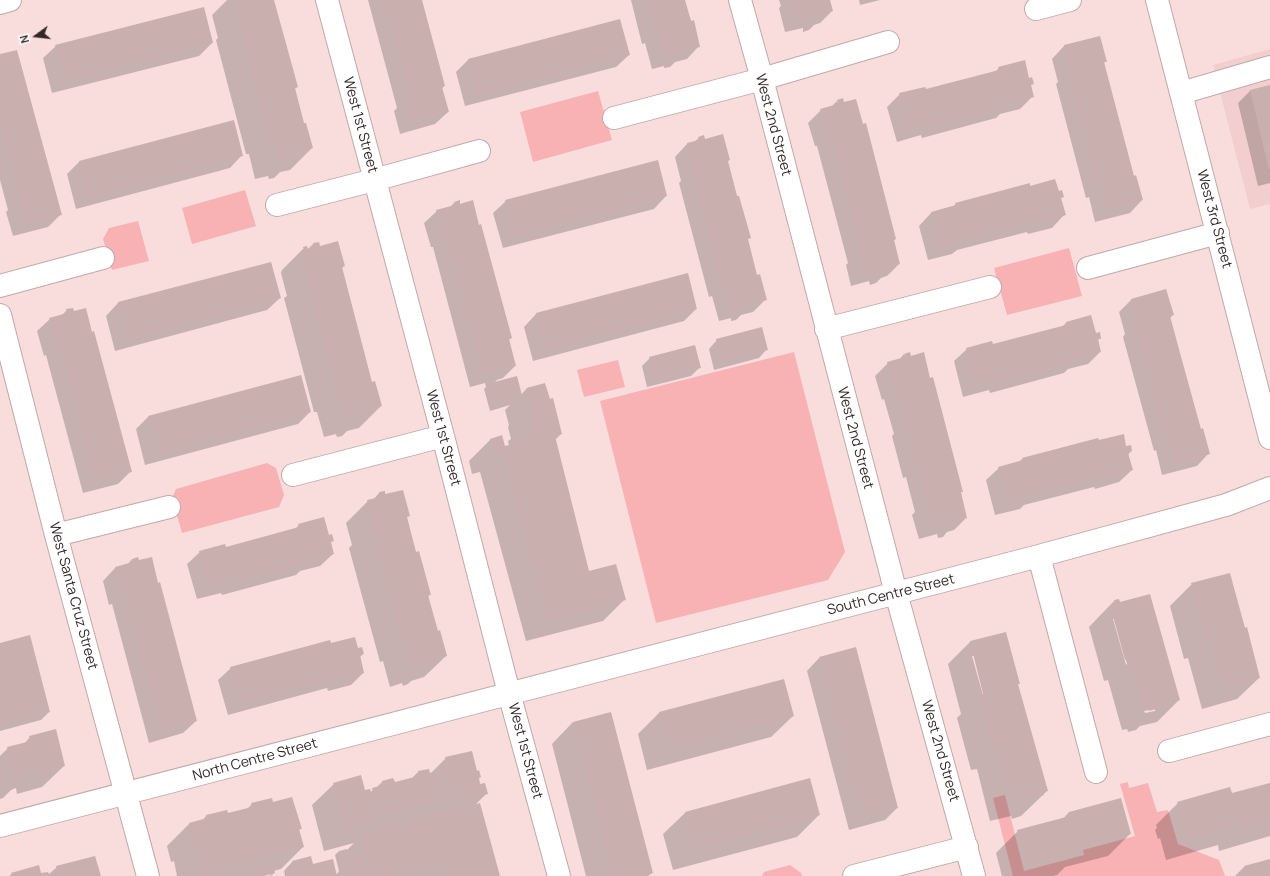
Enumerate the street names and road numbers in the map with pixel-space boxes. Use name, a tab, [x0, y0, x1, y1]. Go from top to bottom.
street label: West 2nd Street	[751, 72, 795, 178]
street label: West 1st Street	[339, 75, 381, 175]
street label: West 3rd Street	[1193, 168, 1235, 270]
street label: West 2nd Street	[833, 385, 877, 491]
street label: West 1st Street	[422, 388, 464, 488]
street label: West Santa Cruz Street	[45, 521, 101, 671]
street label: South Centre Street	[825, 571, 957, 619]
street label: West 2nd Street	[918, 698, 962, 804]
street label: West 1st Street	[504, 701, 546, 801]
street label: North Centre Street	[191, 735, 319, 785]

